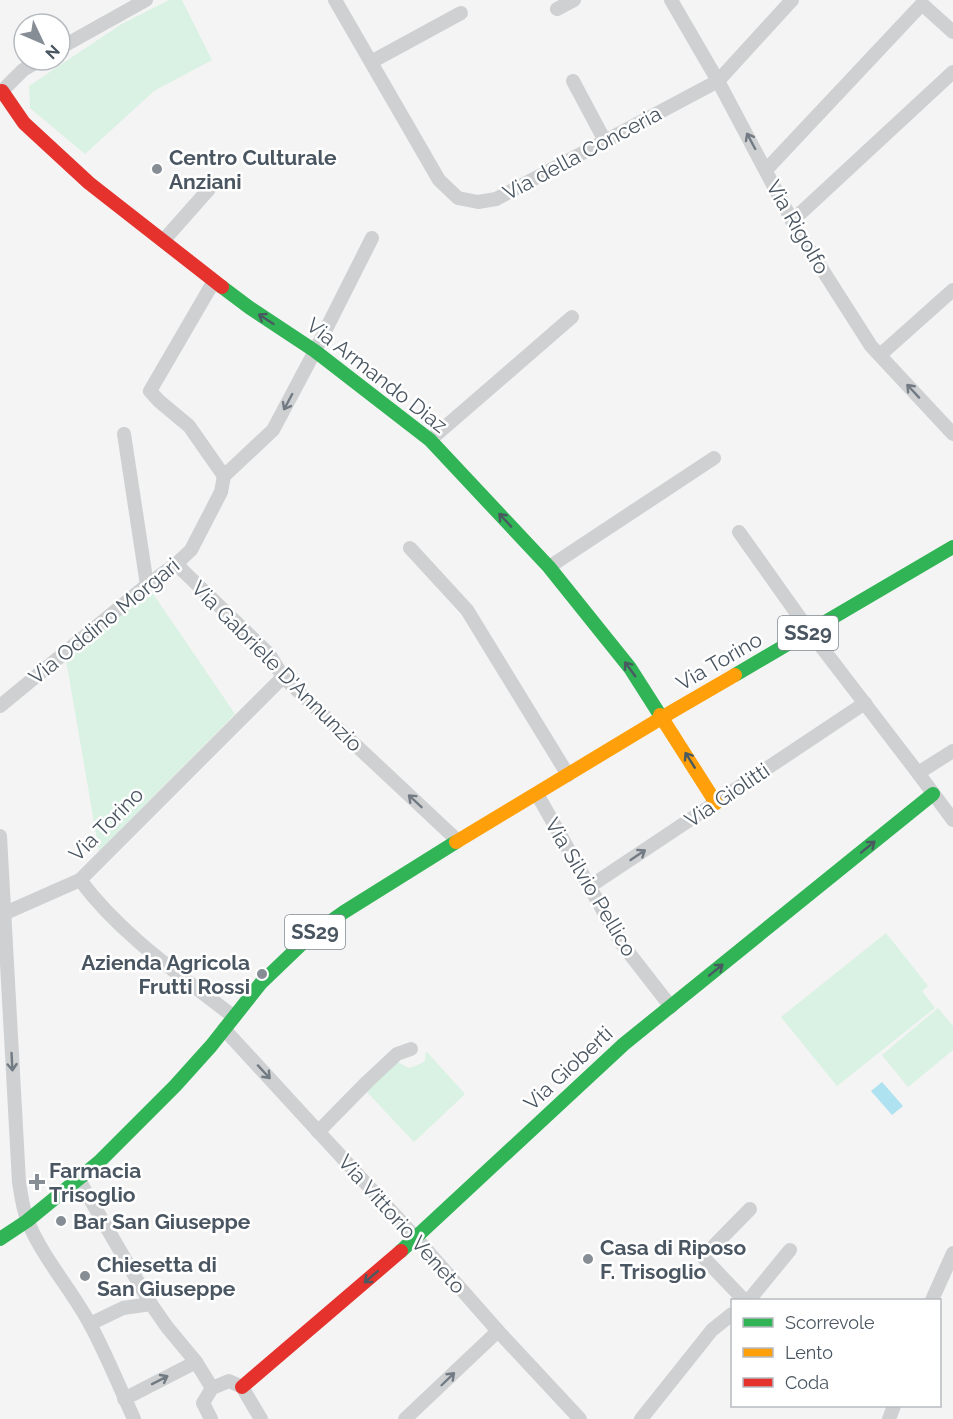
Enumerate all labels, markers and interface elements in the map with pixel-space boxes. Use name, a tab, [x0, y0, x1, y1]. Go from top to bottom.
north arrow	[12, 12, 72, 72]
text: N	[41, 41, 64, 63]
street label: Via della Conceria	[499, 101, 665, 205]
one-way arrow	[745, 133, 757, 150]
place label: Centro Culturale Anziani	[169, 145, 337, 194]
marker: Centro Culturale Anziani	[150, 162, 164, 176]
street label: Via Rigolfo	[761, 176, 835, 278]
street label: Via Armando Diaz	[302, 312, 452, 438]
one-way arrow	[258, 313, 275, 325]
one-way arrow	[906, 384, 920, 399]
one-way arrow	[282, 393, 293, 411]
one-way arrow	[498, 513, 512, 528]
street label: Via Oddino Morgari	[24, 553, 184, 689]
street label: Via Gabriele D'Annunzio	[186, 575, 368, 757]
road number: SS29	[778, 616, 838, 650]
street label: Via Torino	[672, 627, 766, 695]
one-way arrow	[624, 661, 636, 677]
one-way arrow	[683, 752, 695, 769]
street label: Via Giolitti	[680, 758, 774, 832]
street label: Via Torino	[64, 782, 148, 866]
one-way arrow	[408, 794, 423, 808]
street label: Via Silvio Pellico	[540, 813, 642, 961]
one-way arrow	[859, 841, 875, 854]
one-way arrow	[629, 849, 646, 861]
road number: SS29	[285, 915, 345, 949]
place label: Azienda Agricola Frutti Rossi	[81, 950, 250, 999]
one-way arrow	[708, 963, 724, 976]
marker: Azienda Agricola Frutti Rossi	[255, 967, 269, 981]
street label: Via Gioberti	[519, 1021, 617, 1115]
one-way arrow	[6, 1052, 17, 1072]
one-way arrow	[257, 1065, 271, 1080]
street label: Via Vittorio Veneto	[333, 1149, 471, 1299]
place label: Farmacia Trisoglio	[49, 1158, 141, 1207]
marker: Farmacia Trisoglio	[30, 1175, 44, 1189]
place label: Bar San Giuseppe	[73, 1209, 251, 1234]
marker: Bar San Giuseppe	[54, 1214, 68, 1228]
place label: Casa di Riposo F. Trisoglio	[600, 1235, 746, 1284]
place label: Chiesetta di San Giuseppe	[97, 1252, 236, 1301]
marker: Casa di Riposo F. Trisoglio	[581, 1252, 595, 1266]
marker: Chiesetta di San Giuseppe	[78, 1269, 92, 1283]
one-way arrow	[363, 1270, 379, 1283]
legend	[731, 1299, 941, 1407]
text: Scorrevole	[785, 1312, 875, 1333]
text: Lento	[785, 1342, 833, 1363]
one-way arrow	[440, 1371, 455, 1386]
text: Coda	[785, 1372, 829, 1393]
one-way arrow	[151, 1374, 169, 1385]

